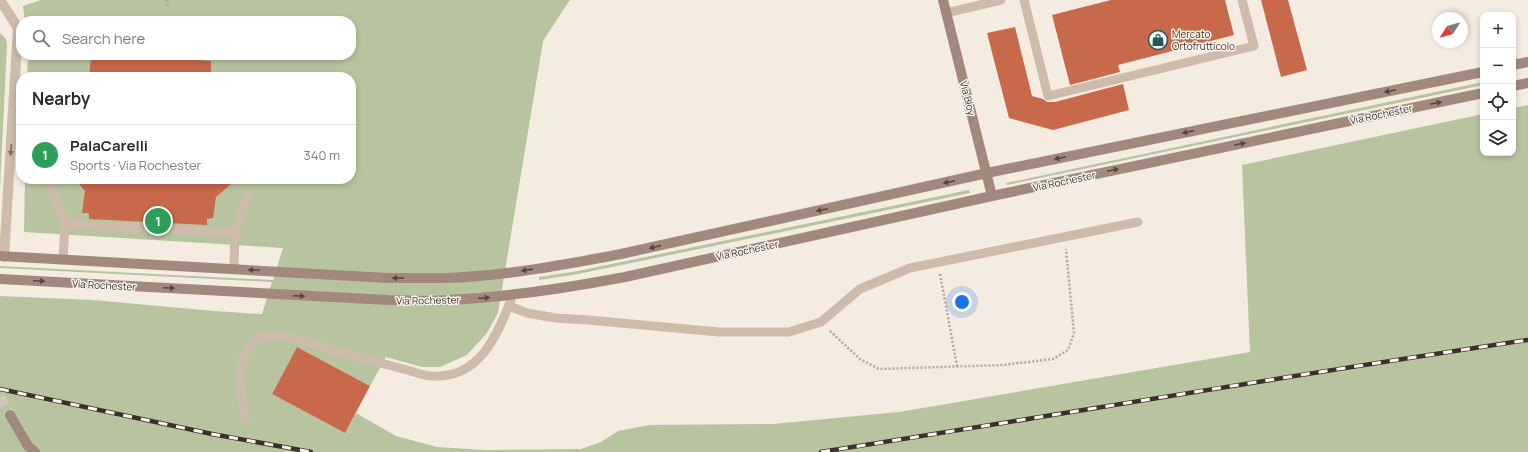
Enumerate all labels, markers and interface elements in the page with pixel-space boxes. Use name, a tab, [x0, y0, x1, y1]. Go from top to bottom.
north arrow	[1432, 12, 1468, 48]
map controls	[1480, 12, 1516, 156]
button: +	[1480, 12, 1516, 48]
search box	[16, 16, 356, 60]
icon: search	[30, 27, 52, 49]
place label: Mercato Ortofrutticolo	[1172, 27, 1235, 53]
text: Search here	[62, 28, 145, 49]
shop icon: Mercato Ortofrutticolo	[1147, 29, 1169, 51]
button: −	[1480, 48, 1516, 84]
street label: Via Bloy	[957, 79, 979, 117]
button: locate	[1480, 84, 1516, 120]
text: Nearby	[32, 87, 90, 110]
one-way arrow	[1384, 88, 1396, 94]
one-way arrow	[1429, 99, 1442, 105]
street label: Via Rochester	[1348, 100, 1414, 127]
button: layers	[1480, 120, 1516, 156]
one-way arrow	[1182, 130, 1194, 136]
text: PalaCarelli	[70, 135, 148, 156]
one-way arrow	[1234, 140, 1246, 146]
one-way arrow	[7, 144, 14, 156]
text: 1	[42, 146, 48, 164]
text: 340 m	[304, 146, 340, 164]
text: Sports · Via Rochester	[70, 156, 201, 174]
one-way arrow	[1054, 156, 1067, 162]
street label: Via Rochester	[1031, 167, 1097, 194]
one-way arrow	[1106, 167, 1119, 173]
one-way arrow	[943, 179, 955, 185]
pin: 1	[145, 206, 171, 236]
one-way arrow	[816, 207, 828, 213]
street label: Via Rochester	[714, 236, 780, 263]
one-way arrow	[649, 244, 661, 250]
one-way arrow	[248, 267, 260, 274]
one-way arrow	[521, 267, 533, 273]
one-way arrow	[391, 275, 404, 281]
street label: Via Rochester	[72, 276, 137, 294]
one-way arrow	[33, 278, 45, 285]
one-way arrow	[163, 285, 175, 292]
one-way arrow	[293, 292, 305, 299]
street label: Via Rochester	[396, 292, 460, 308]
your location	[952, 292, 972, 312]
one-way arrow	[478, 294, 490, 301]

